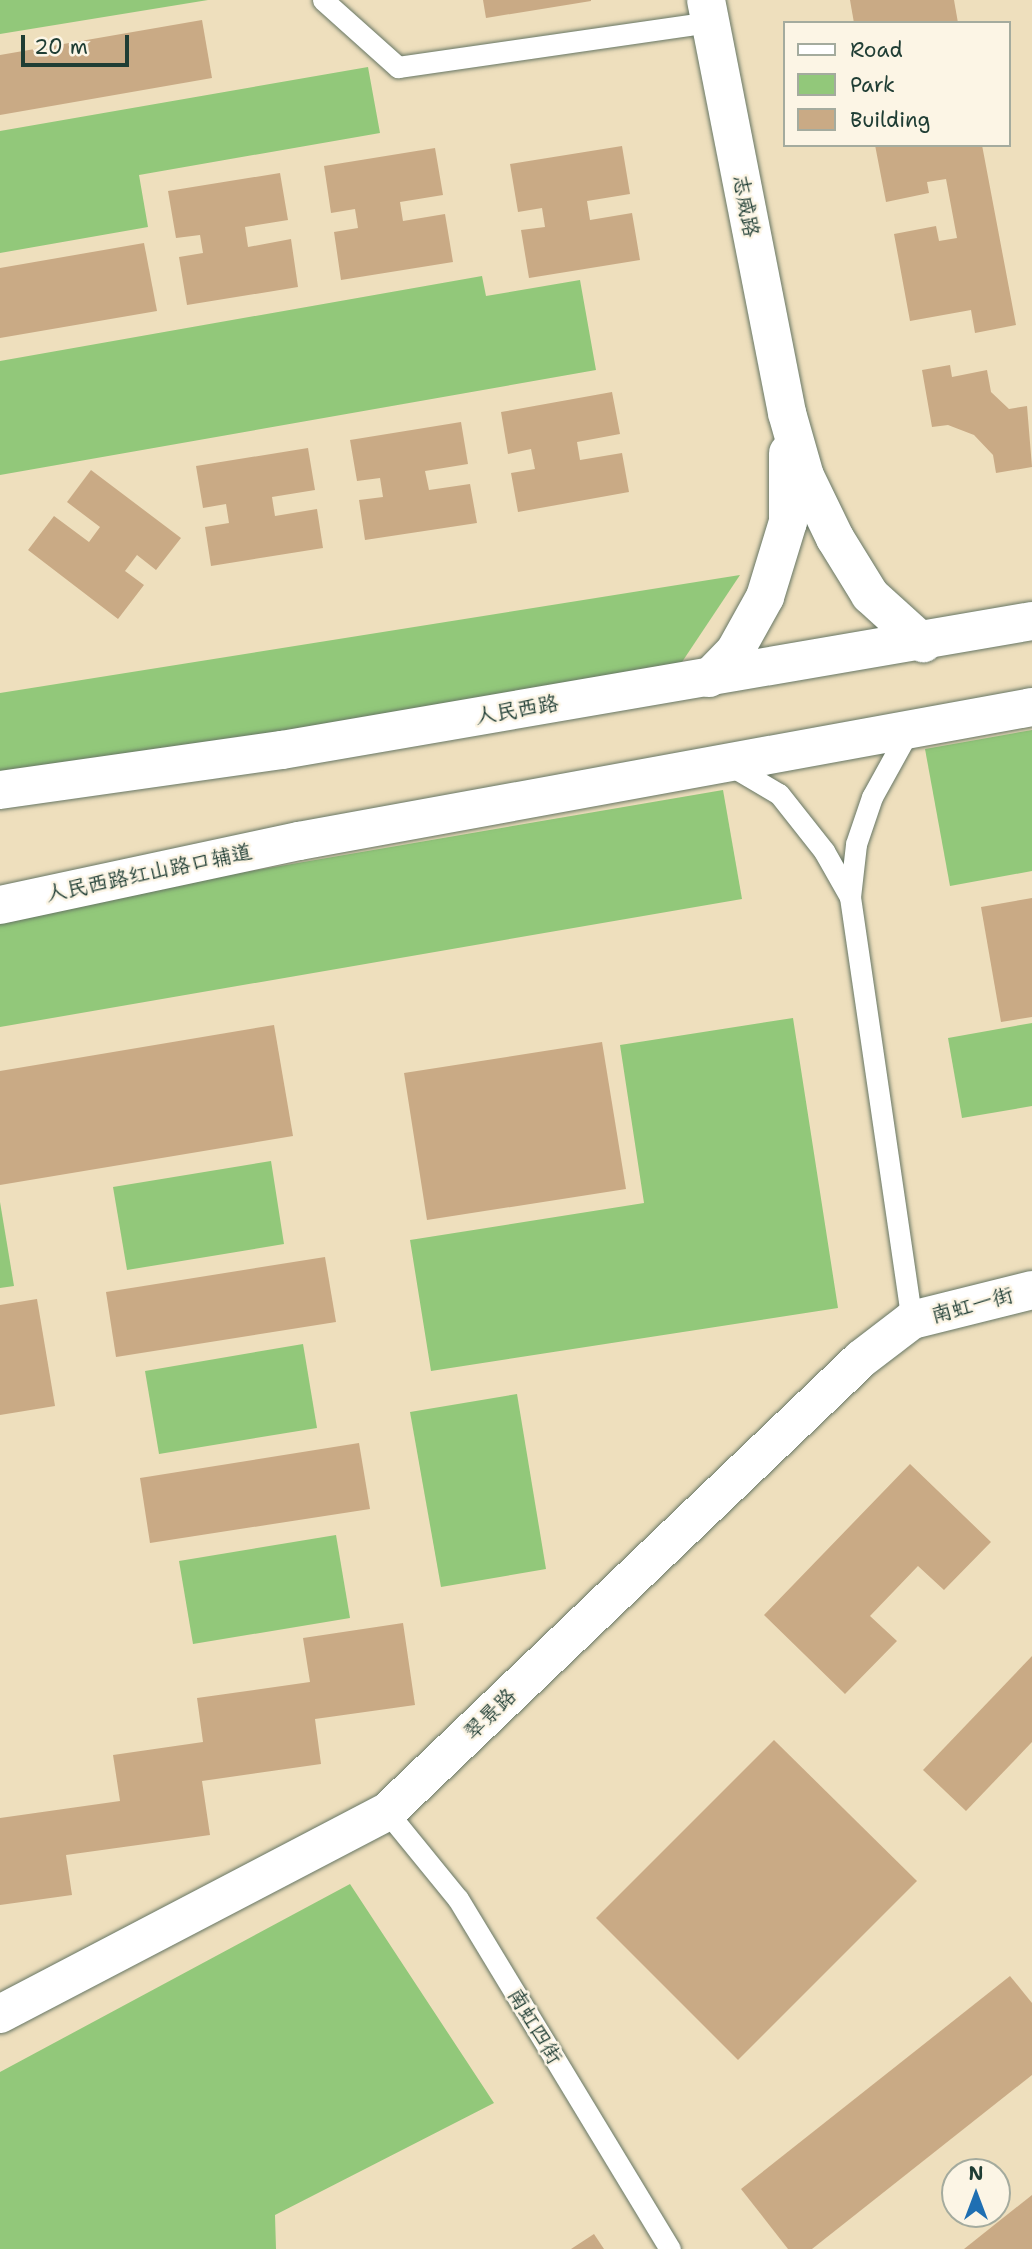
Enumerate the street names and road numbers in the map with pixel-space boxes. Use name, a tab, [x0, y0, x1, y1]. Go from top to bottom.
street label: 志威路	[728, 173, 764, 239]
street label: 人民西路	[473, 690, 561, 730]
street label: 人民西路红山路口辅道	[44, 839, 254, 907]
street label: 南虹一街	[928, 1282, 1016, 1328]
street label: 翠景路	[459, 1683, 521, 1745]
street label: 南虹四街	[503, 1984, 567, 2068]

